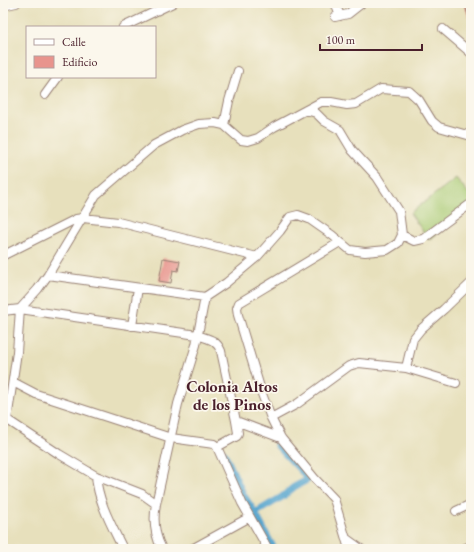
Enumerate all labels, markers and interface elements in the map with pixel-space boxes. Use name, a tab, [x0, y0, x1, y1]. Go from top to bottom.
legend	[26, 26, 156, 78]
scale bar	[320, 26, 422, 52]
text: 100 m	[326, 32, 356, 48]
text: Calle	[62, 34, 86, 50]
text: Edificio	[62, 54, 98, 70]
district label: Colonia Altos de los Pinos	[186, 376, 278, 415]

